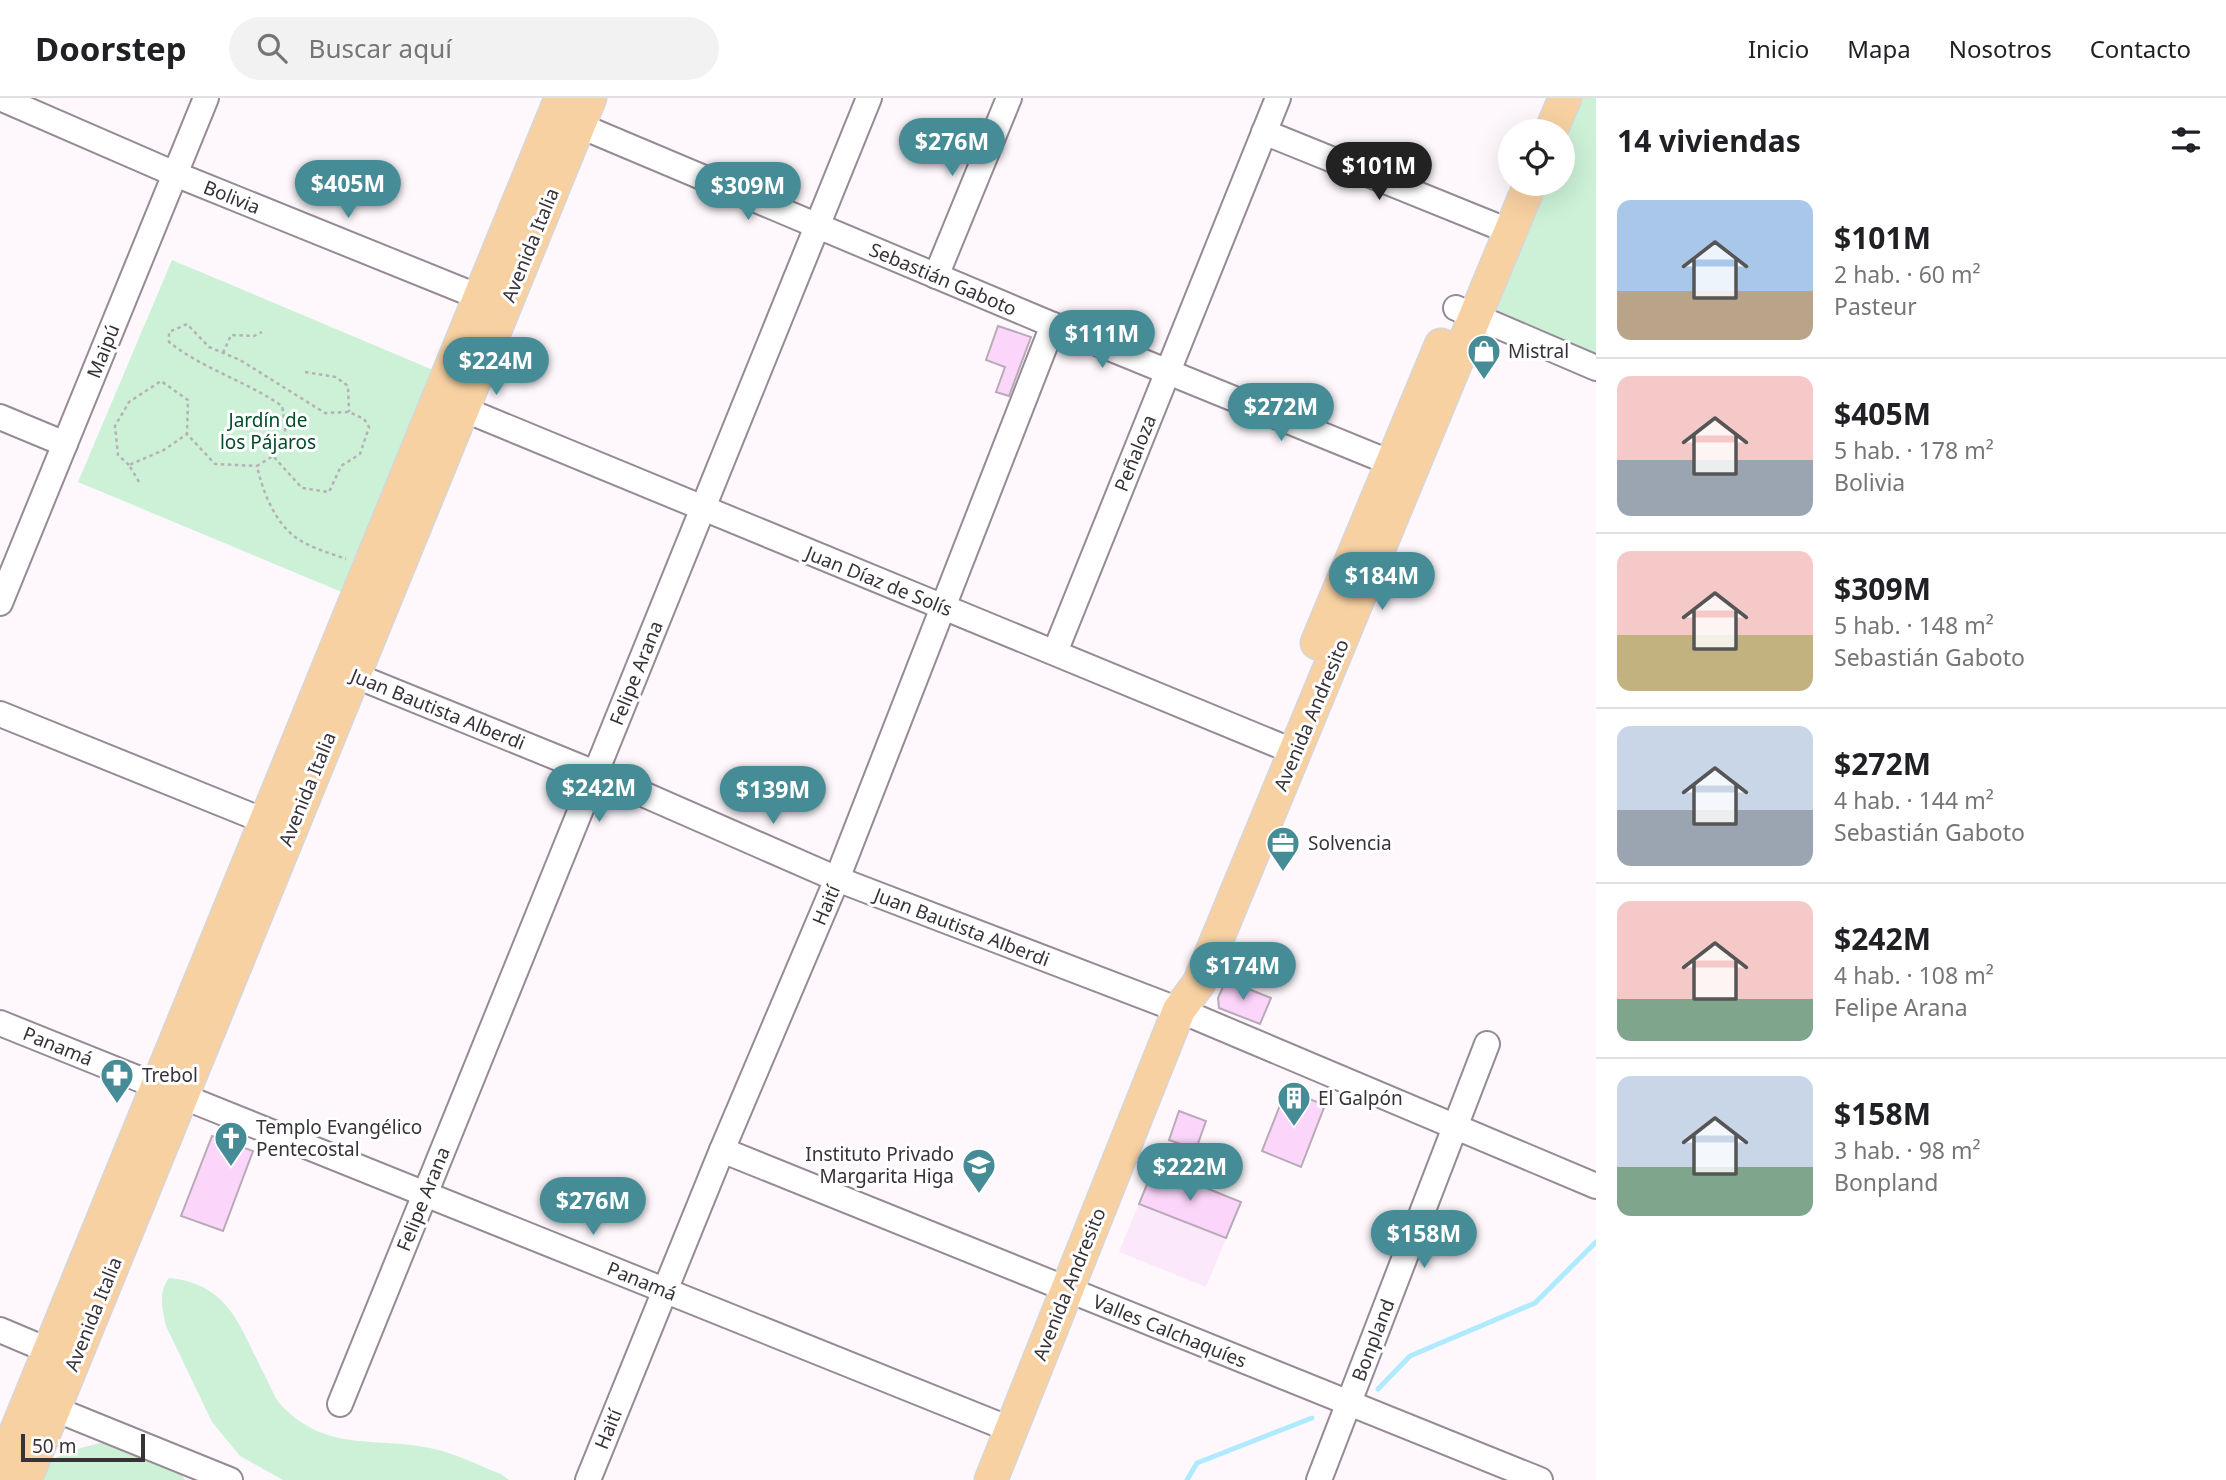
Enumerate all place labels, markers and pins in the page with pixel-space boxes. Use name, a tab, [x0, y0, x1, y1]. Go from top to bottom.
pin: $276M	[903, 118, 1001, 178]
pin: $101M	[1330, 142, 1428, 202]
pin: $405M	[299, 160, 397, 220]
pin: $309M	[699, 162, 797, 222]
pin: $111M	[1053, 310, 1151, 370]
shop icon: Mistral	[1465, 332, 1503, 381]
pin: $224M	[447, 338, 545, 397]
place label: Mistral	[1508, 338, 1569, 364]
pin: $272M	[1232, 384, 1330, 443]
pin: $184M	[1333, 552, 1431, 612]
pin: $242M	[550, 764, 648, 824]
pin: $139M	[724, 766, 822, 826]
office icon: Solvencia	[1264, 824, 1302, 873]
place label: Solvencia	[1308, 830, 1392, 856]
pin: $174M	[1194, 942, 1292, 1002]
pharmacy icon: Trebol	[98, 1056, 136, 1105]
place label: Trebol	[142, 1062, 198, 1088]
building icon: El Galpón	[1275, 1079, 1313, 1128]
place label: El Galpón	[1318, 1085, 1403, 1111]
place label: Templo Evangélico Pentecostal	[256, 1114, 422, 1162]
church icon: Templo Evangélico Pentecostal	[212, 1119, 250, 1168]
place label: Instituto Privado Margarita Higa	[805, 1141, 954, 1189]
pin: $222M	[1141, 1144, 1239, 1203]
school or university icon: Instituto Privado Margarita Higa	[960, 1146, 998, 1195]
pin: $276M	[544, 1178, 642, 1237]
pin: $158M	[1375, 1210, 1473, 1270]

